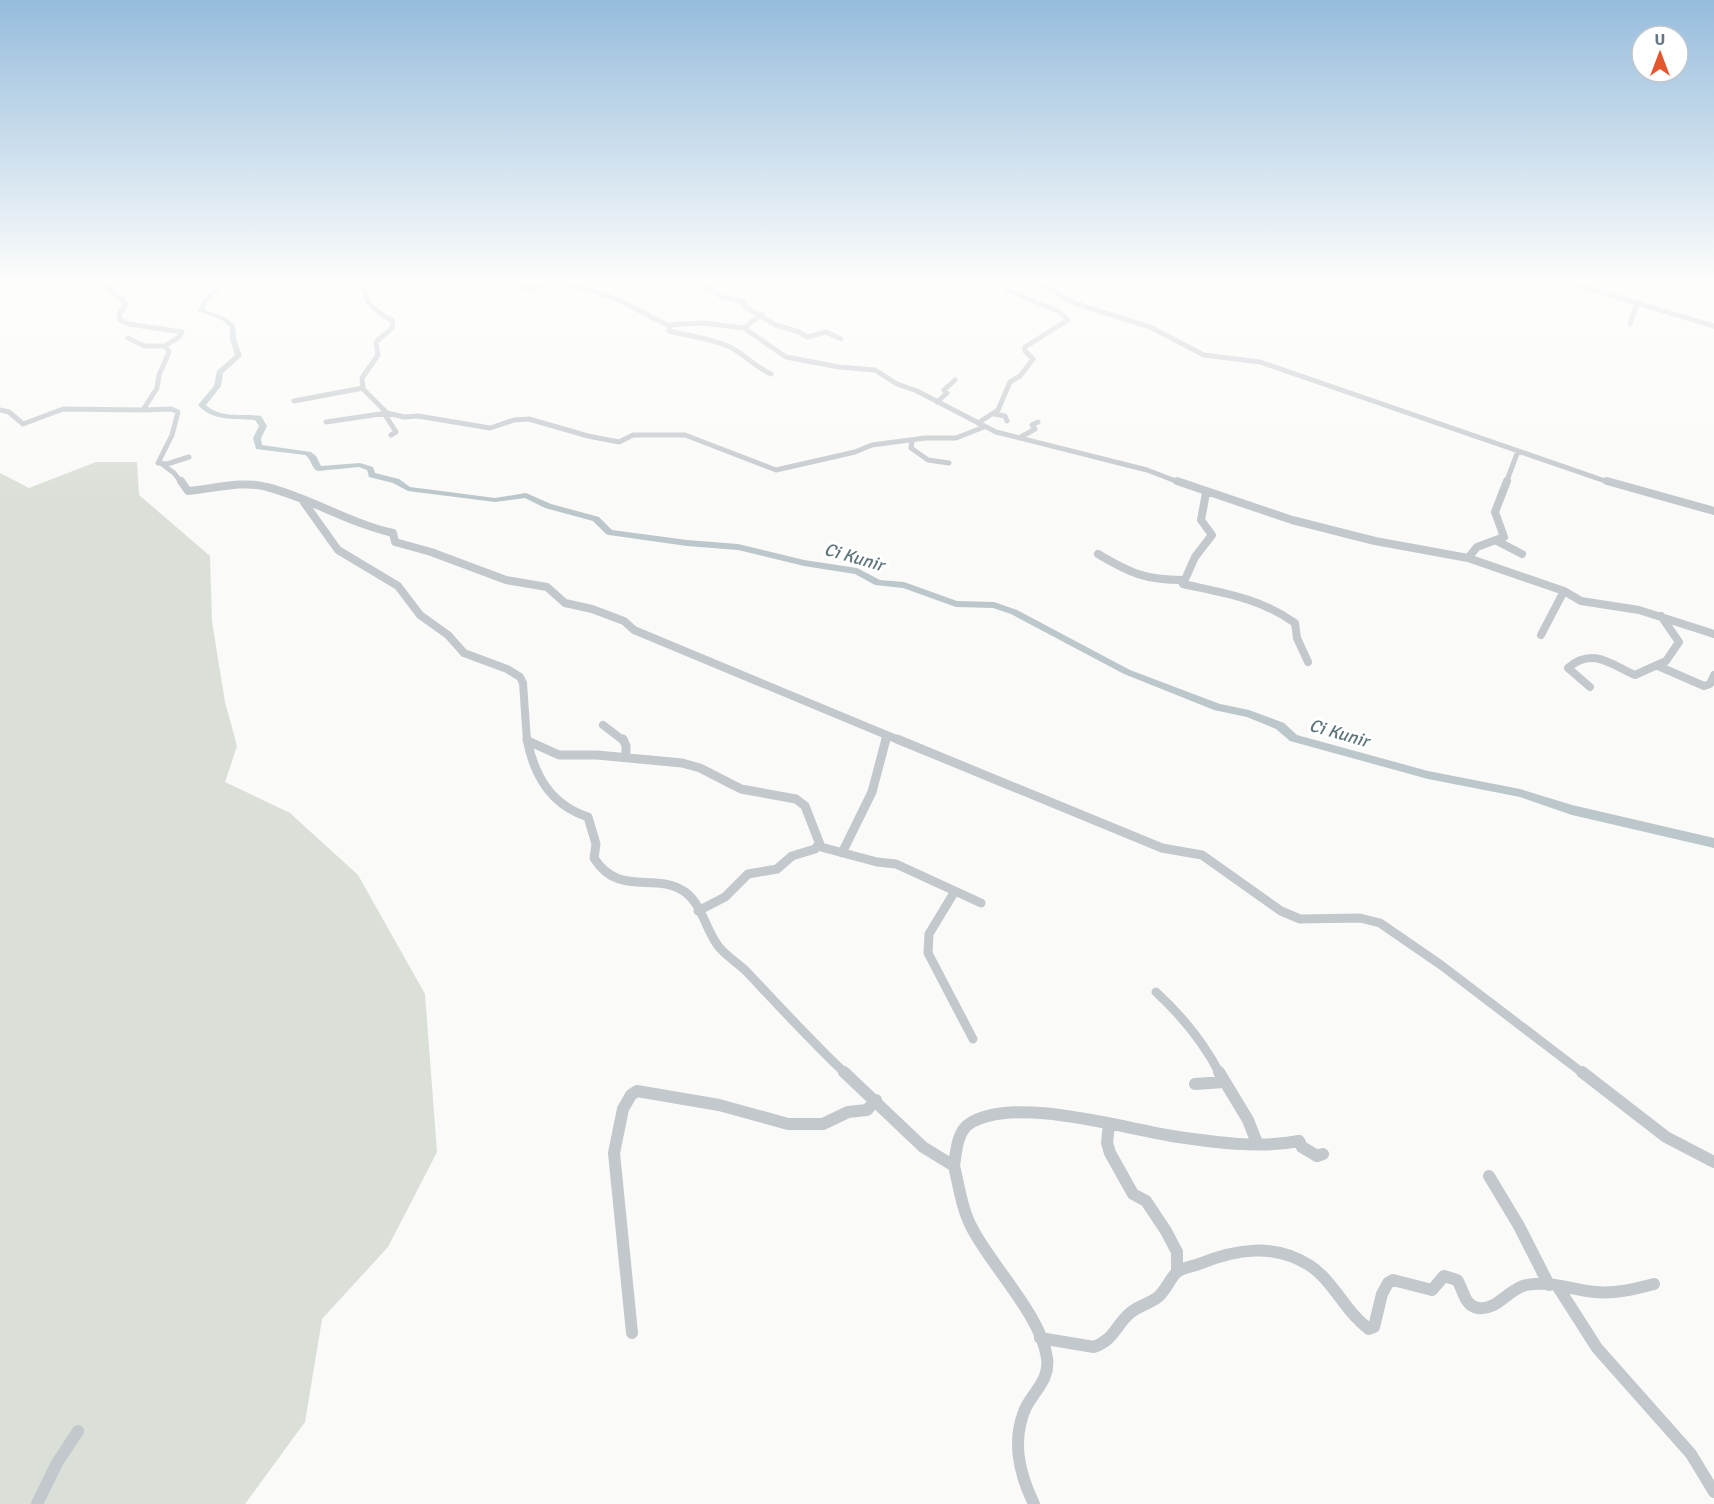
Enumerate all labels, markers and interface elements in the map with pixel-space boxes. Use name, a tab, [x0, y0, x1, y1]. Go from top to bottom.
north arrow	[1630, 24, 1690, 84]
text: U	[1655, 30, 1665, 50]
water label: Ci Kunir	[822, 538, 889, 577]
water label: Ci Kunir	[1307, 714, 1374, 753]

